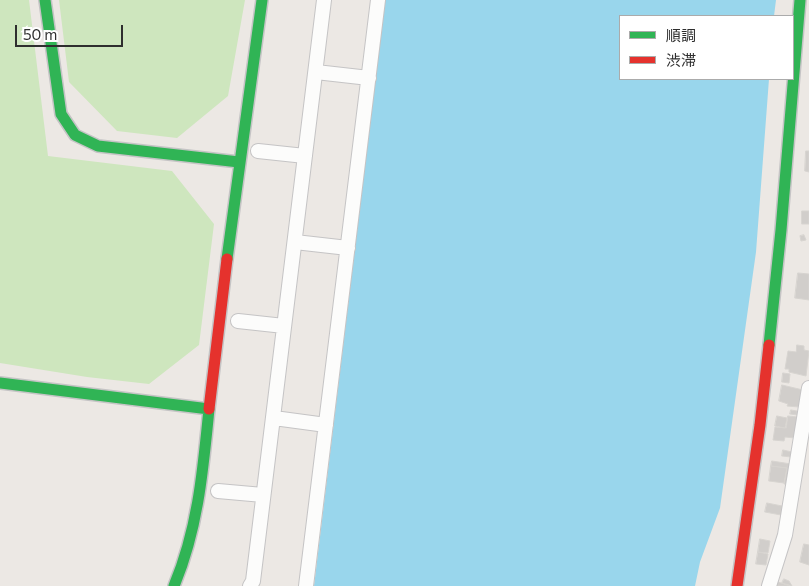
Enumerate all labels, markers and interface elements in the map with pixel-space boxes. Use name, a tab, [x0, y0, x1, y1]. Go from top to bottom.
scale bar	[18, 15, 125, 47]
legend	[619, 15, 794, 80]
text: 50 m	[23, 25, 57, 43]
text: 順調	[666, 26, 696, 44]
text: 渋滞	[666, 51, 696, 69]

